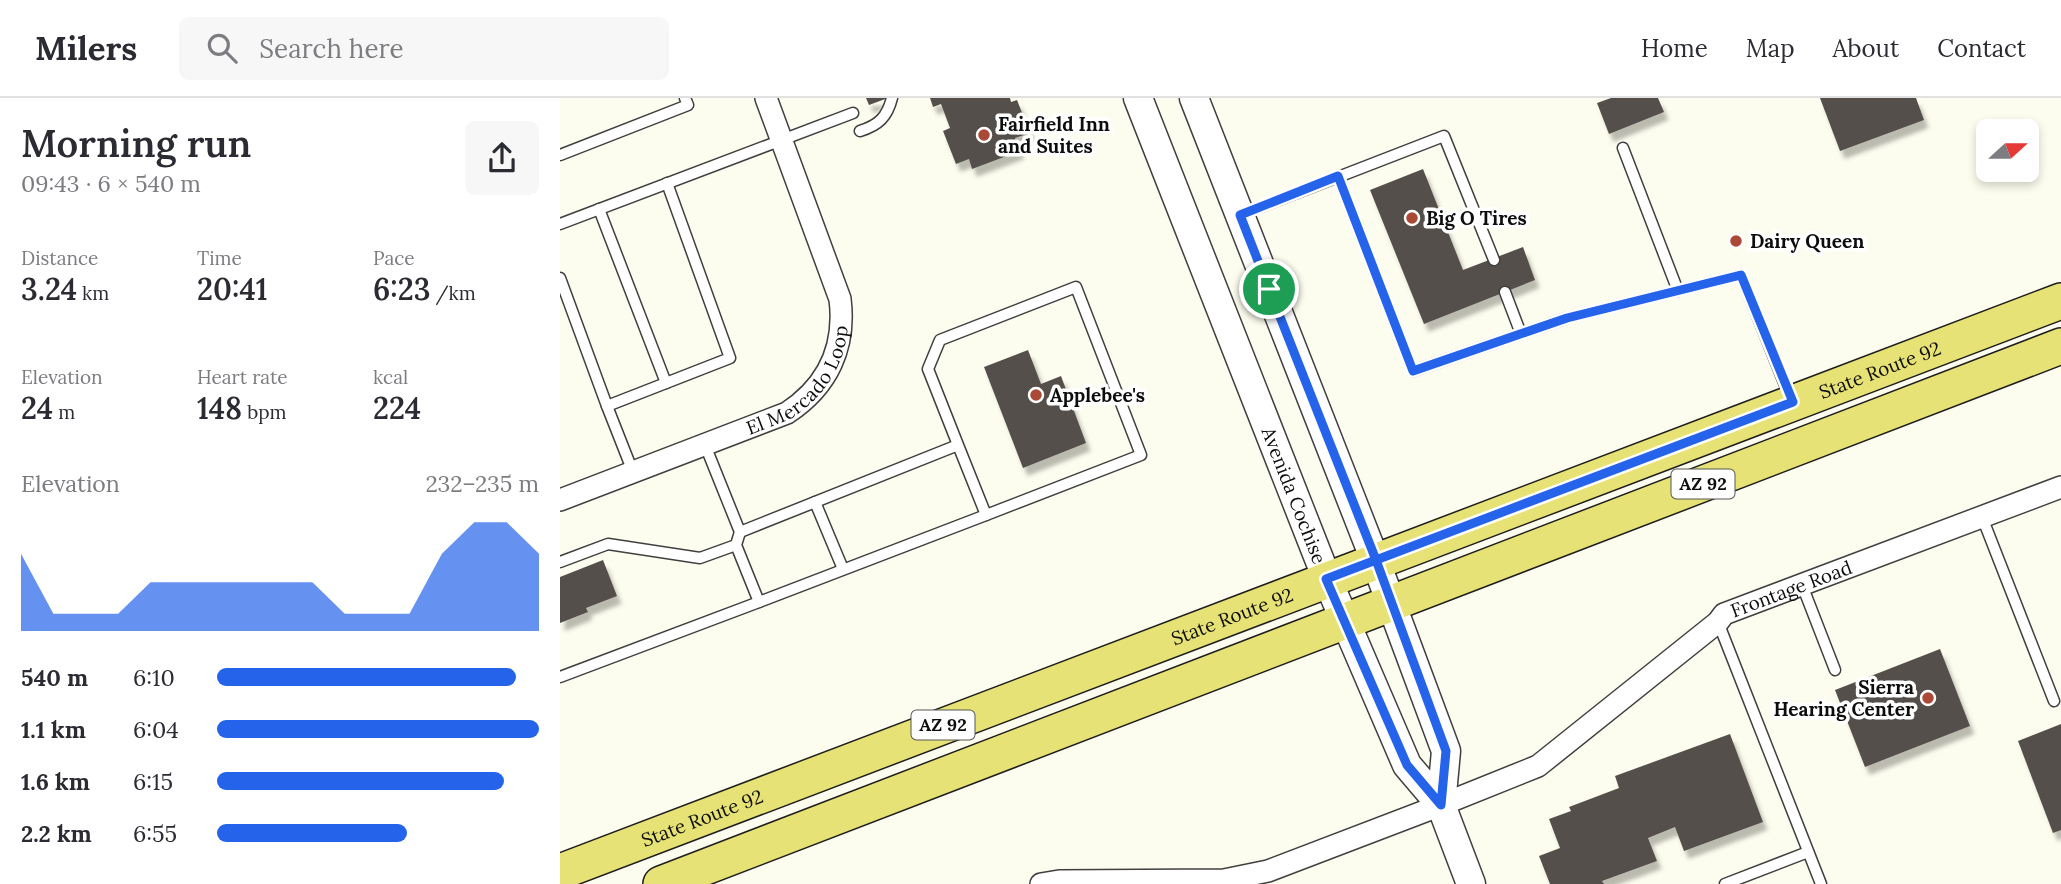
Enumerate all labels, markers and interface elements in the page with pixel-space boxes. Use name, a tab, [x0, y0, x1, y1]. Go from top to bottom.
search box	[179, 17, 669, 80]
text: Milers	[35, 27, 137, 69]
icon: search	[203, 29, 241, 67]
text: Search here	[259, 32, 404, 65]
text: Home	[1641, 33, 1708, 64]
text: Map	[1746, 33, 1795, 64]
text: About	[1833, 33, 1899, 64]
text: Contact	[1937, 33, 2026, 64]
place label: Fairfield Inn and Suites	[998, 112, 1110, 158]
text: Morning run	[21, 119, 251, 167]
north arrow	[1976, 119, 2039, 182]
map controls	[1976, 119, 2039, 182]
button: share	[465, 121, 539, 195]
marker: Fairfield Inn and Suites	[976, 127, 992, 143]
text: 09:43 · 6 × 540 m	[21, 169, 201, 198]
place label: Big O Tires	[1426, 206, 1527, 230]
marker: Big O Tires	[1404, 210, 1420, 226]
place label: Dairy Queen	[1750, 229, 1864, 253]
marker: Dairy Queen	[1728, 233, 1744, 249]
text: Distance	[21, 246, 98, 270]
text: Time	[197, 246, 242, 270]
text: Pace	[373, 246, 415, 270]
pin	[1239, 259, 1299, 319]
text: 3.24	[21, 270, 77, 308]
text: 20:41	[197, 270, 268, 308]
text: 6:23	[373, 270, 430, 308]
icon: arrive	[1250, 270, 1288, 308]
text: km	[77, 281, 109, 305]
text: /km	[430, 281, 476, 305]
street label: El Mercado Loop	[743, 324, 853, 440]
street label: State Route 92	[1815, 336, 1944, 404]
text: Elevation	[21, 365, 103, 389]
text: Heart rate	[197, 365, 288, 389]
text: kcal	[373, 365, 408, 389]
place label: Applebee's	[1050, 383, 1145, 407]
marker: Applebee's	[1028, 387, 1044, 403]
text: 24	[21, 389, 53, 427]
text: 148	[197, 389, 242, 427]
text: 224	[373, 389, 421, 427]
text: m	[53, 400, 75, 424]
text: bpm	[242, 400, 287, 424]
street label: Avenida Cochise	[1256, 423, 1332, 567]
text: Elevation	[21, 469, 120, 498]
text: 232–235 m	[425, 469, 539, 498]
road number: AZ 92	[1672, 470, 1734, 498]
street label: Frontage Road	[1727, 555, 1855, 623]
street label: State Route 92	[1168, 582, 1296, 650]
text: 540 m	[21, 663, 88, 692]
text: 6:10	[133, 663, 175, 692]
place label: Sierra Hearing Center	[1773, 675, 1914, 721]
marker: Sierra Hearing Center	[1920, 690, 1936, 706]
road number: AZ 92	[912, 710, 974, 740]
text: 1.1 km	[21, 715, 86, 744]
text: 6:04	[133, 715, 179, 744]
text: 1.6 km	[21, 767, 90, 796]
text: 6:15	[133, 767, 173, 796]
street label: State Route 92	[638, 784, 766, 852]
text: 2.2 km	[21, 819, 92, 848]
text: 6:55	[133, 819, 177, 848]

